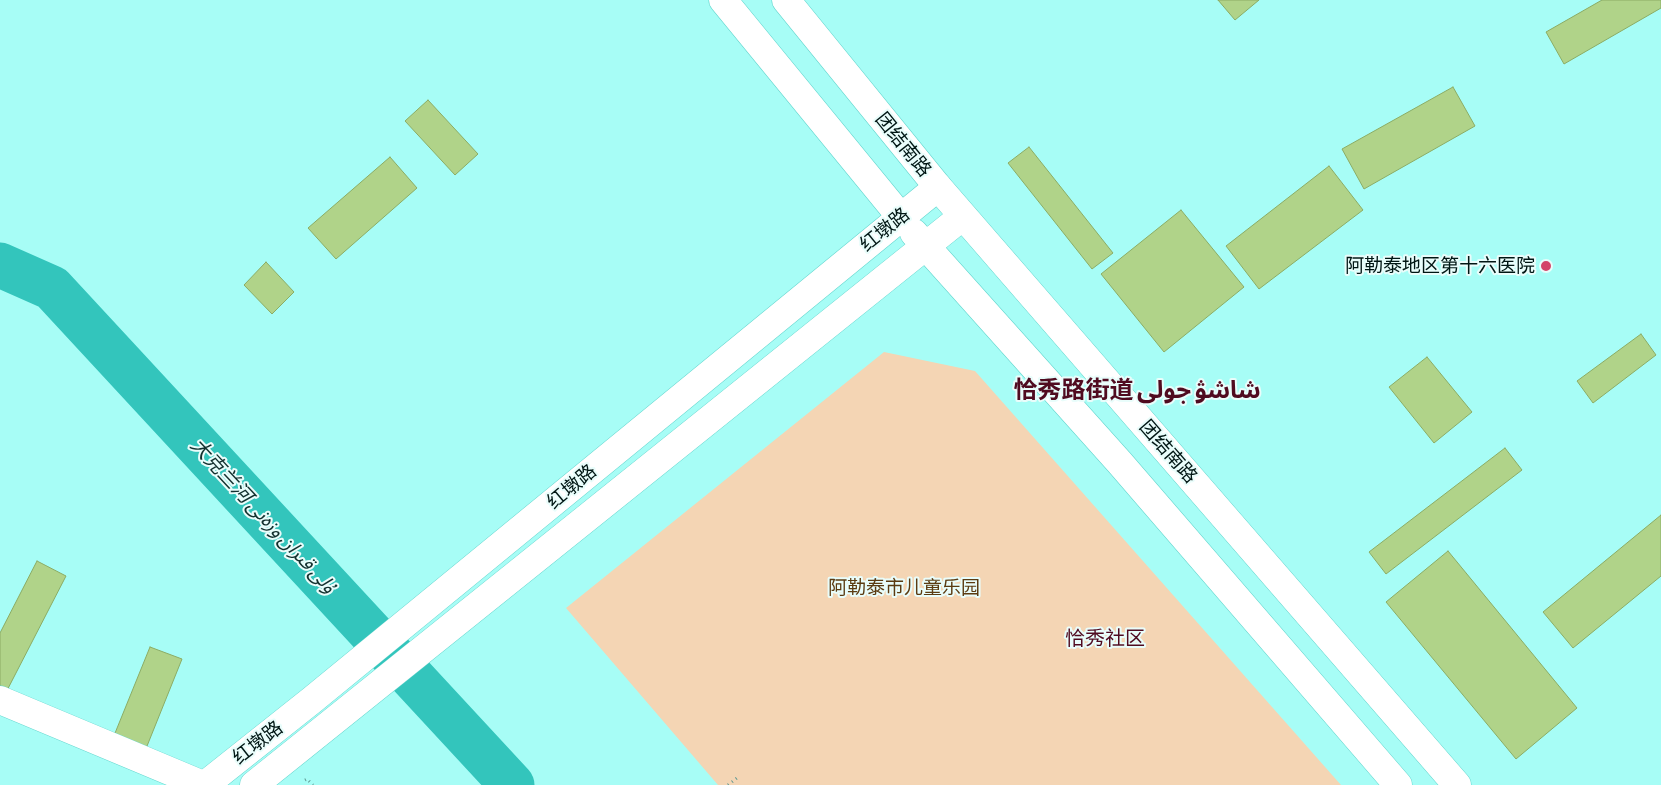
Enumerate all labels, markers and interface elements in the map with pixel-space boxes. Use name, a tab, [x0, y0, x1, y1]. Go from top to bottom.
street label: 团结南路	[870, 108, 936, 182]
street label: 红墩路	[856, 203, 914, 257]
place label: 阿勒泰地区第十六医院	[1345, 255, 1535, 277]
marker: 阿勒泰地区第十六医院	[1539, 259, 1553, 273]
district label: 恰秀路街道 شاشۋ جولى	[1013, 377, 1261, 405]
street label: 团结南路	[1134, 416, 1202, 488]
water label: 大克兰河 ۇلى قىران وزەنى	[185, 434, 341, 598]
street label: 红墩路	[543, 460, 601, 514]
park label: 阿勒泰市儿童乐园	[828, 577, 980, 599]
district label: 恰秀社区	[1065, 627, 1145, 651]
street label: 红墩路	[229, 716, 287, 770]

